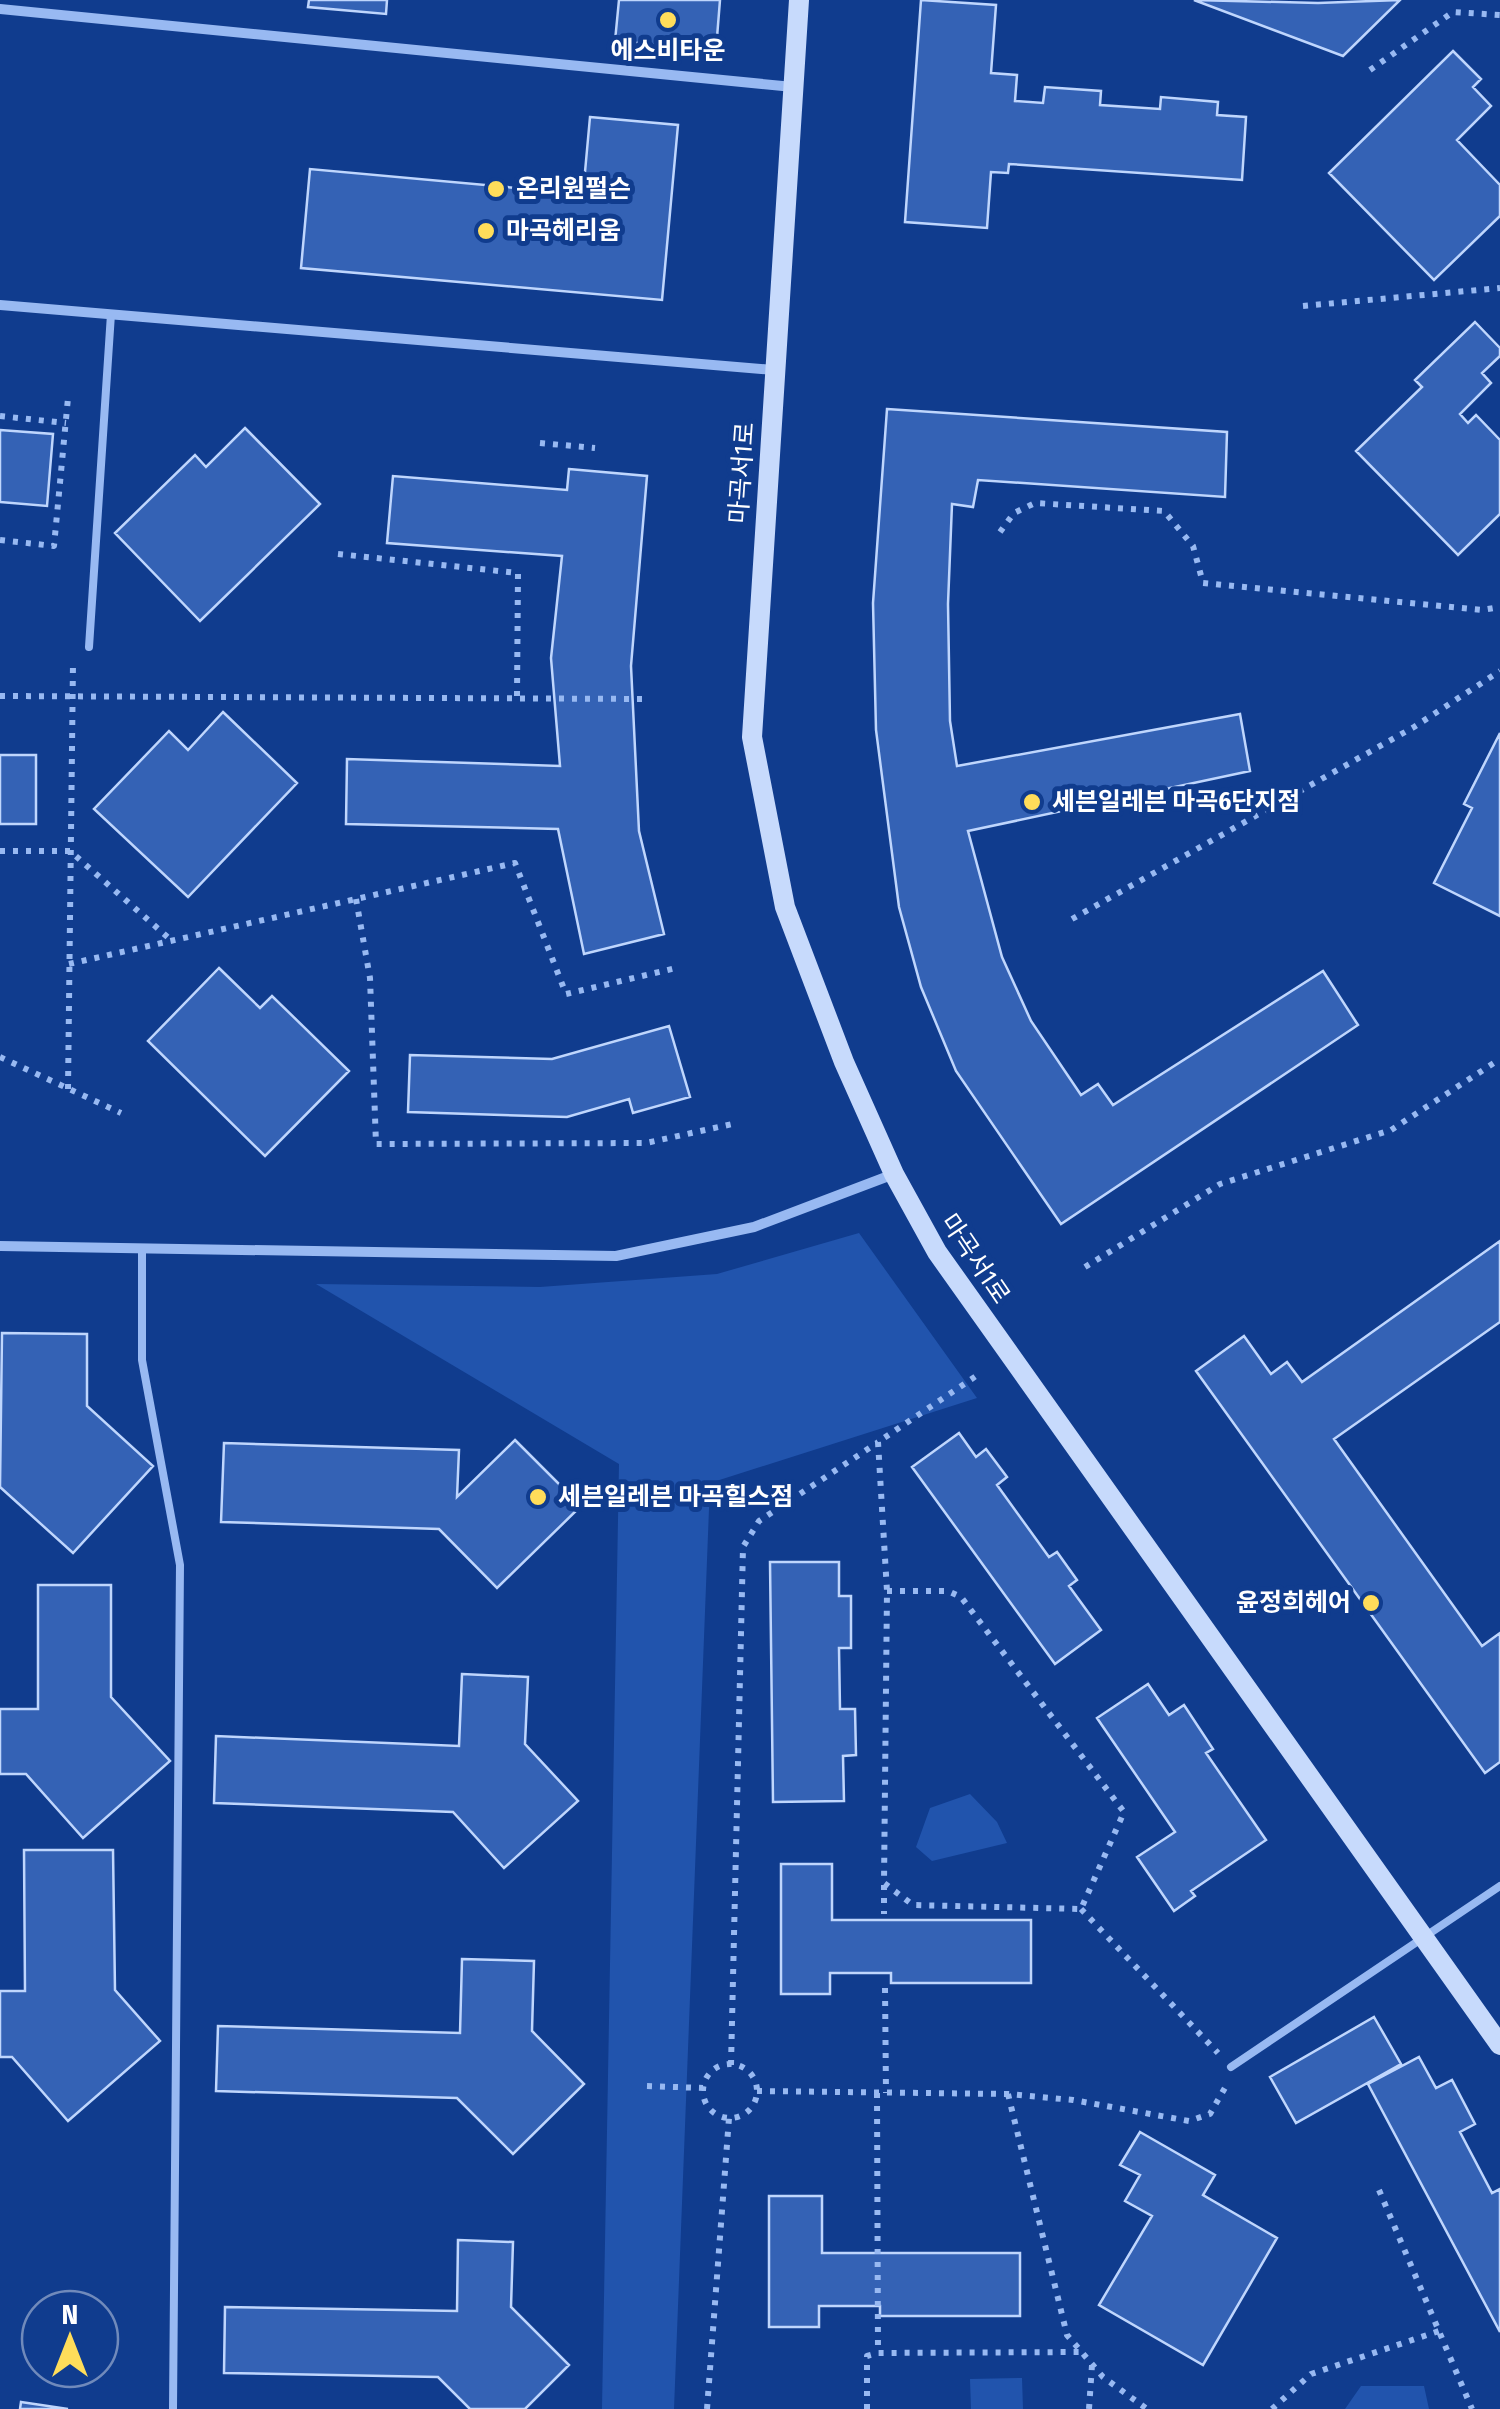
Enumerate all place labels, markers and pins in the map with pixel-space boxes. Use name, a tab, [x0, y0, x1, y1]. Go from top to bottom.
marker: 에스비타운	[657, 9, 679, 31]
place label: 에스비타운	[610, 36, 726, 66]
place label: 온리원펄슨	[516, 174, 631, 204]
marker: 온리원펄슨	[485, 178, 507, 200]
place label: 마곡헤리움	[506, 216, 621, 246]
marker: 마곡헤리움	[475, 220, 497, 242]
place label: 세븐일레븐 마곡6단지점	[1052, 787, 1300, 817]
marker: 세븐일레븐 마곡6단지점	[1021, 791, 1043, 813]
place label: 세븐일레븐 마곡힐스점	[558, 1482, 793, 1512]
marker: 세븐일레븐 마곡힐스점	[527, 1486, 549, 1508]
place label: 윤정희헤어	[1236, 1588, 1351, 1618]
marker: 윤정희헤어	[1360, 1592, 1382, 1614]

